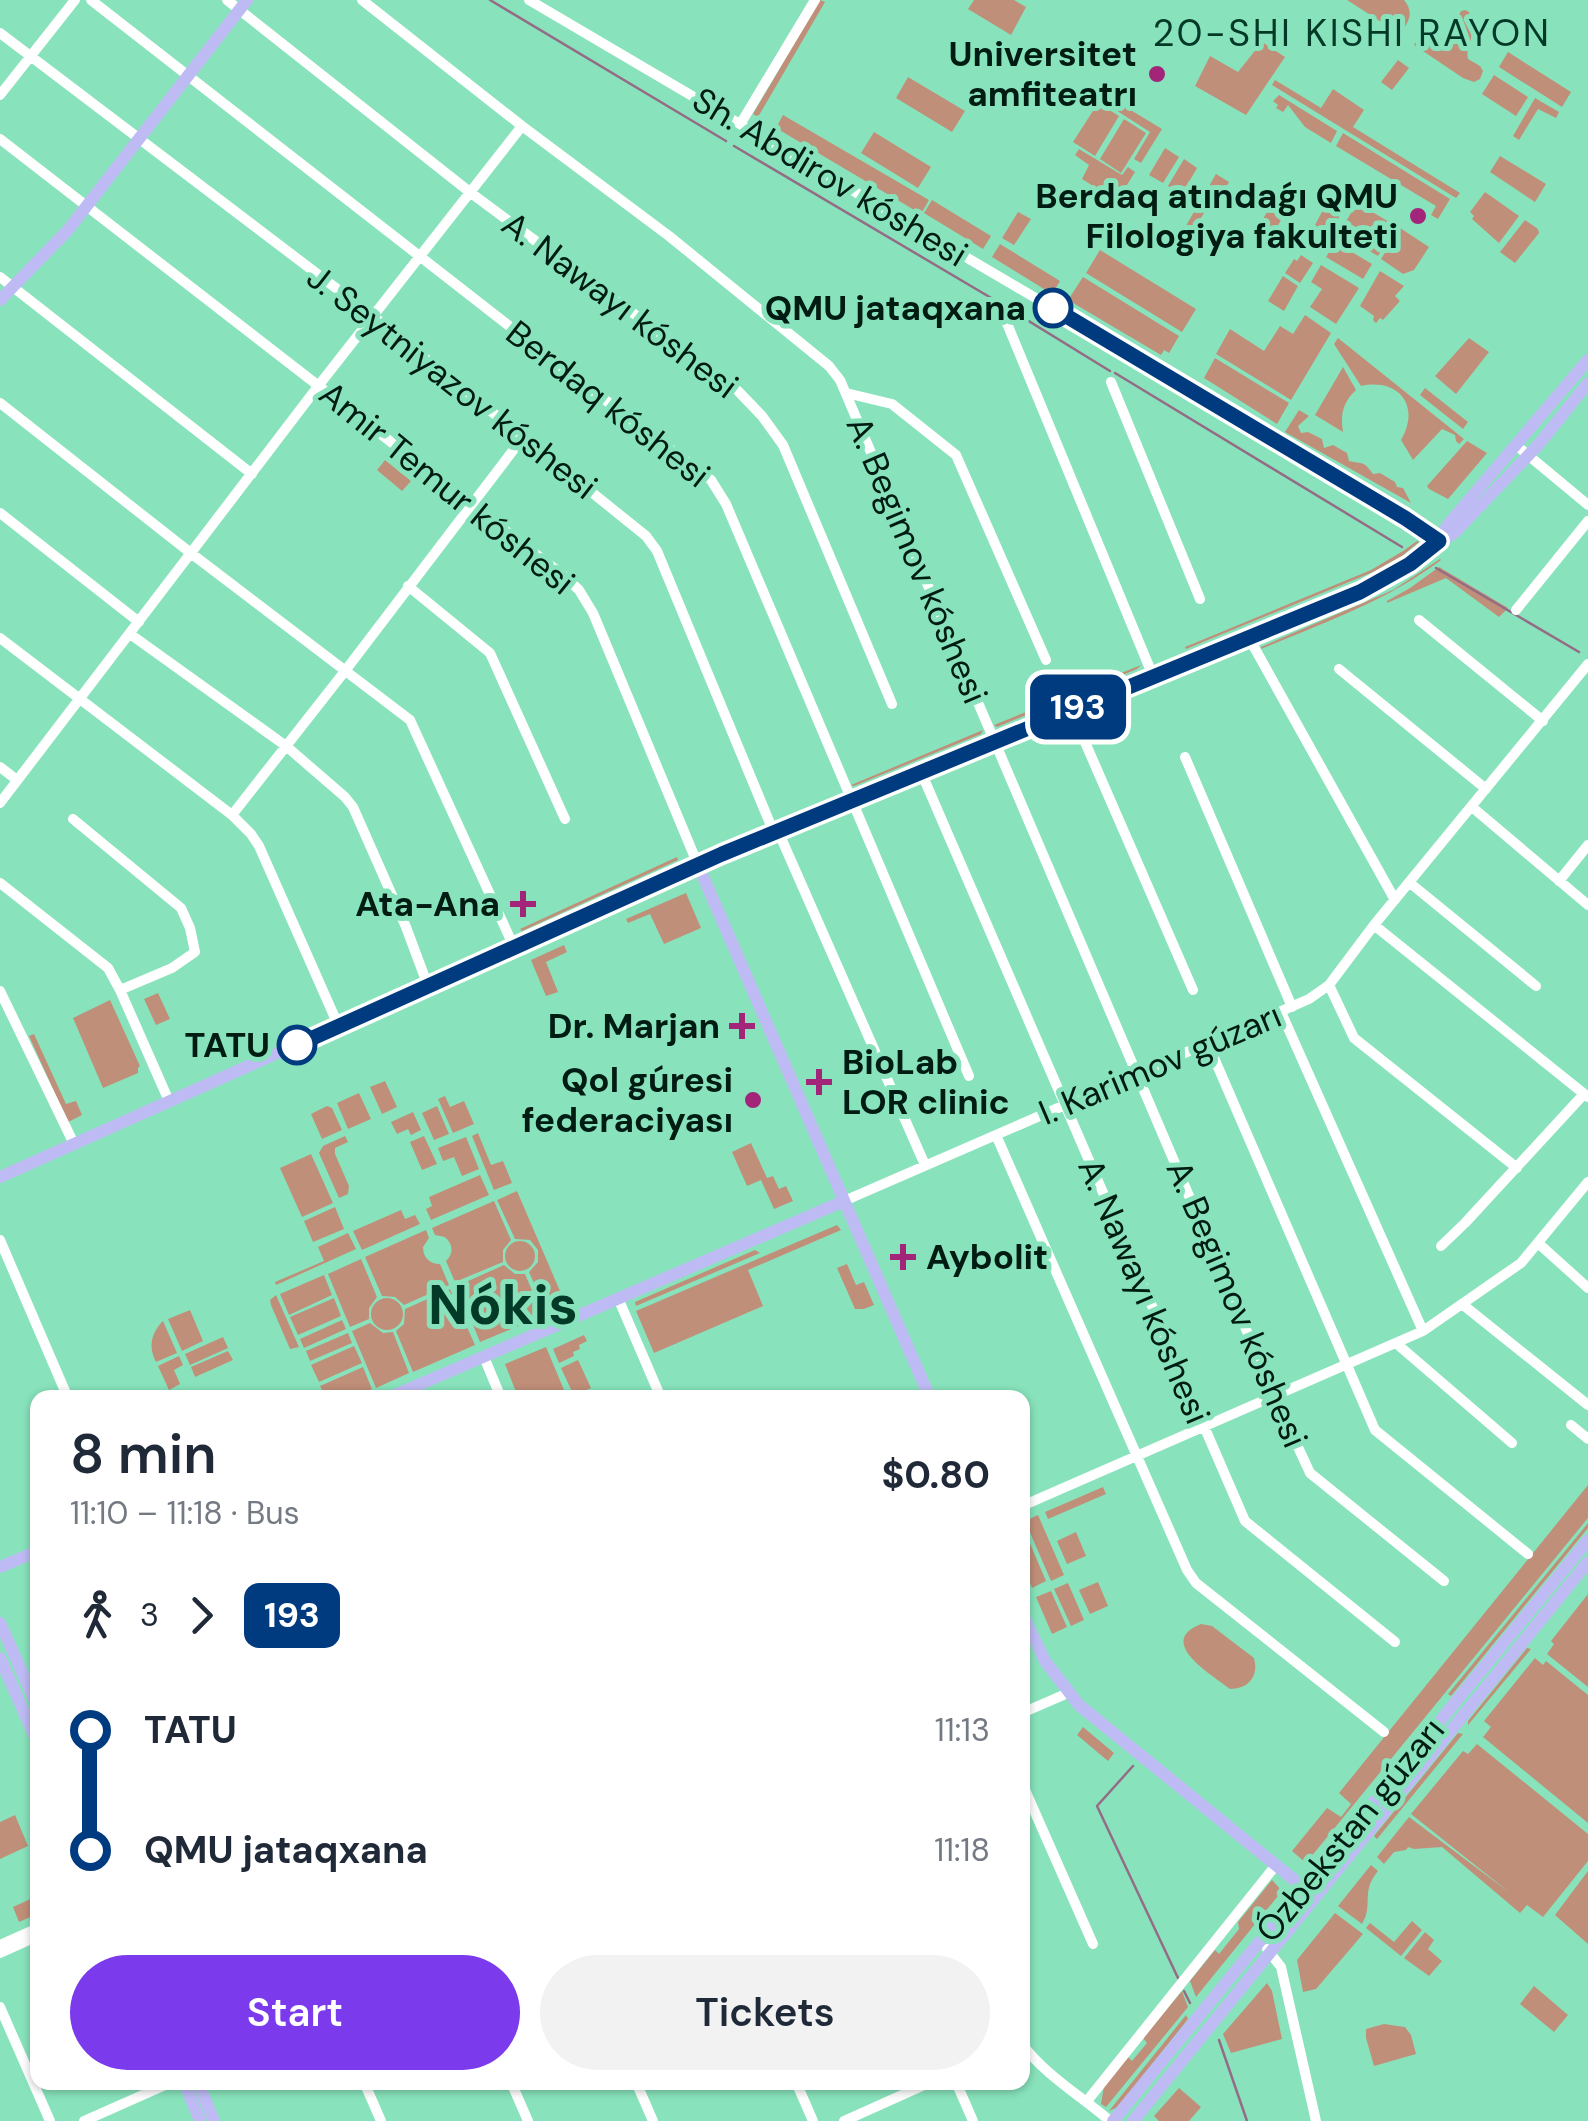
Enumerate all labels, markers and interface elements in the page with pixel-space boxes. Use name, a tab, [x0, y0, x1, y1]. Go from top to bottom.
district label: 20-SHI KISHI RAYON	[1153, 8, 1551, 58]
place label: Universitet amfiteatrı	[949, 31, 1137, 117]
marker: Universitet amfiteatrı	[1146, 63, 1168, 85]
street label: Sh. Abdirov kóshesi	[684, 77, 976, 277]
place label: Berdaq atındaǵı QMU Filologiya fakulteti	[1035, 173, 1398, 259]
street label: A. Nawayı kóshesi	[493, 201, 747, 409]
marker: Berdaq atındaǵı QMU Filologiya fakulteti	[1407, 205, 1429, 227]
street label: J. Seytniyazov kóshesi	[298, 254, 606, 510]
place label: QMU jataqxana	[765, 285, 1026, 331]
marker: QMU jataqxana	[1034, 289, 1072, 327]
street label: Berdaq kóshesi	[497, 310, 719, 498]
street label: Amir Temur kóshesi	[310, 371, 584, 605]
street label: A. Begimov kóshesi	[836, 409, 998, 711]
line badge: 193	[1020, 674, 1136, 740]
text: 193	[1050, 684, 1106, 730]
place label: Ata-Ana	[355, 881, 500, 927]
marker: Ata-Ana	[510, 891, 536, 917]
street label: I. Karimov gúzarı	[1032, 992, 1288, 1136]
place label: Dr. Marjan	[548, 1003, 720, 1049]
marker: Dr. Marjan	[729, 1013, 755, 1039]
place label: TATU	[185, 1022, 270, 1068]
marker: TATU	[278, 1026, 316, 1064]
place label: BioLab LOR clinic	[842, 1039, 1010, 1125]
place label: Qol gúresi federaciyası	[522, 1057, 733, 1143]
marker: BioLab LOR clinic	[806, 1069, 832, 1095]
marker: Qol gúresi federaciyası	[742, 1089, 764, 1111]
street label: A. Nawayı kóshesi	[1067, 1151, 1221, 1431]
street label: A. Begimov kóshesi	[1156, 1153, 1318, 1455]
place label: Aybolit	[926, 1234, 1048, 1280]
marker: Aybolit	[890, 1244, 916, 1270]
district label: Nókis	[428, 1269, 578, 1341]
text: 8 min	[70, 1418, 216, 1490]
text: $0.80	[881, 1450, 990, 1500]
text: 11:10 – 11:18 · Bus	[70, 1492, 300, 1534]
icon: walk	[70, 1588, 125, 1643]
icon: forward	[174, 1588, 229, 1643]
text: 193	[264, 1592, 320, 1638]
text: 3	[140, 1594, 159, 1636]
text: TATU	[144, 1705, 237, 1755]
street label: Ózbekstan gúzarı	[1245, 1708, 1455, 1952]
text: 11:13	[935, 1709, 990, 1751]
text: QMU jataqxana	[144, 1825, 428, 1875]
text: 11:18	[934, 1829, 990, 1871]
button: Start	[70, 1955, 520, 2070]
button: Tickets	[540, 1955, 990, 2070]

